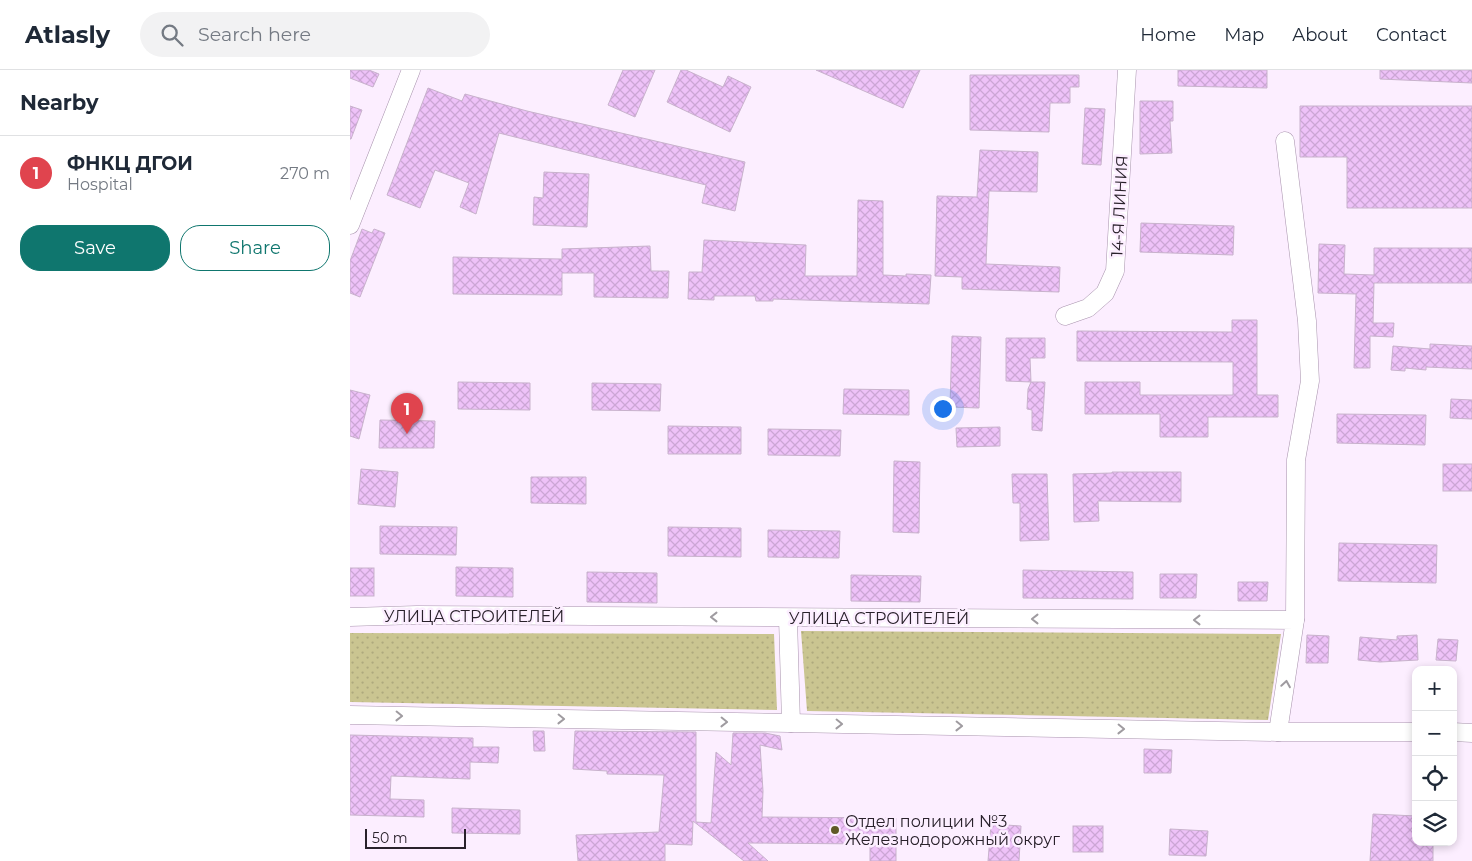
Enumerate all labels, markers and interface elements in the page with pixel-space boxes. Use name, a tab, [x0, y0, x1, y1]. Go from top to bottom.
search box	[140, 12, 490, 57]
text: Atlasly	[25, 20, 110, 49]
icon: search	[158, 21, 186, 49]
text: Search here	[198, 23, 311, 46]
text: Home	[1140, 24, 1196, 46]
text: Map	[1224, 24, 1264, 46]
text: About	[1292, 24, 1348, 46]
text: Contact	[1376, 24, 1447, 46]
text: Nearby	[20, 90, 99, 115]
text: ФНКЦ ДГОИ	[67, 152, 193, 175]
street label: 14-Я ЛИНИЯ	[1107, 155, 1132, 257]
text: 1	[33, 164, 39, 183]
text: 270 m	[280, 164, 330, 183]
text: Hospital	[67, 175, 133, 194]
button: Save	[20, 225, 170, 271]
button: Share	[180, 225, 330, 271]
pin: 1	[391, 393, 423, 434]
your location	[930, 396, 956, 422]
street label: УЛИЦА СТРОИТЕЛЕЙ	[384, 607, 564, 626]
street label: УЛИЦА СТРОИТЕЛЕЙ	[789, 609, 969, 628]
one-way arrow	[710, 612, 718, 622]
one-way arrow	[1030, 614, 1038, 624]
one-way arrow	[1193, 615, 1200, 625]
map controls	[1412, 666, 1457, 846]
button: +	[1412, 666, 1457, 711]
one-way arrow	[1280, 679, 1290, 688]
one-way arrow	[395, 710, 403, 721]
button: −	[1412, 711, 1457, 756]
one-way arrow	[558, 714, 565, 724]
one-way arrow	[720, 717, 728, 727]
one-way arrow	[836, 719, 844, 729]
one-way arrow	[955, 721, 963, 731]
one-way arrow	[1118, 724, 1125, 734]
button: locate	[1412, 756, 1457, 801]
button: layers	[1412, 801, 1457, 846]
place label: Отдел полиции №3 Железнодорожный округ	[845, 812, 1060, 849]
marker: Отдел полиции №3 Железнодорожный округ	[829, 824, 841, 836]
scale bar	[365, 826, 466, 849]
text: 50 m	[372, 829, 408, 847]

